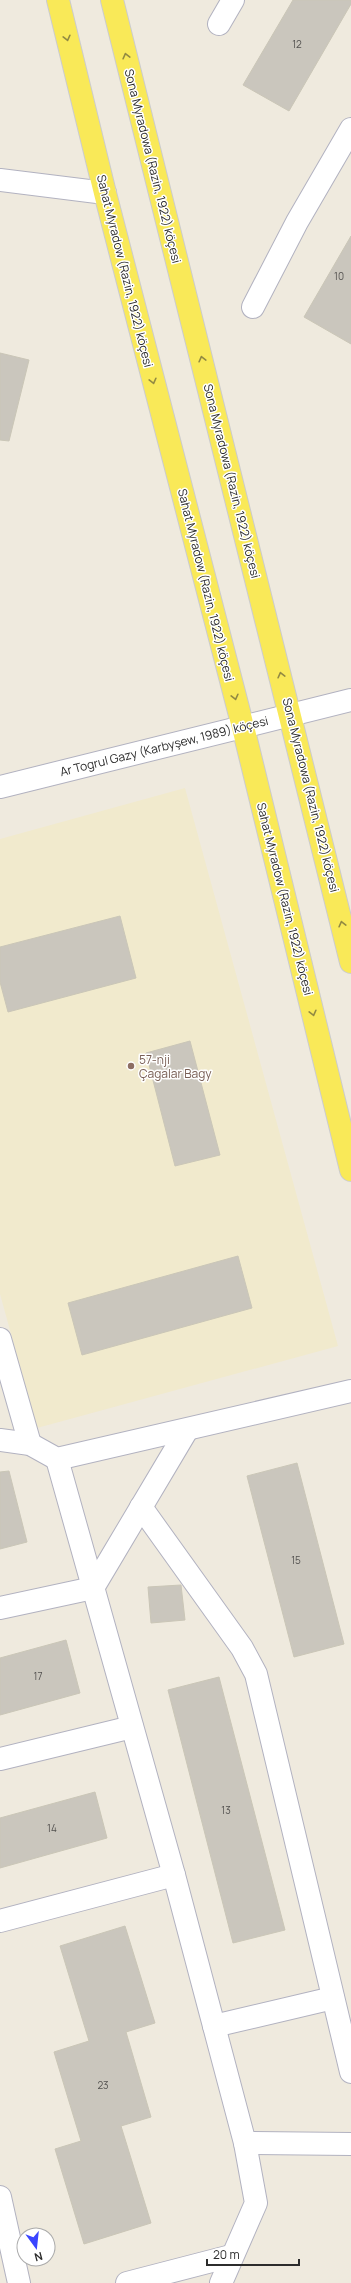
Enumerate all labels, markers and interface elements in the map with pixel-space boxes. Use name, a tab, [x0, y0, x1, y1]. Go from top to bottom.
one-way arrow	[62, 34, 71, 41]
house number: 12	[292, 37, 302, 51]
one-way arrow	[122, 53, 130, 59]
street label: Sona Myradowa (Razin, 1922) köçesi	[121, 67, 185, 265]
street label: Sahat Myradow (Razin, 1922) köçesi	[93, 173, 157, 369]
house number: 10	[334, 269, 344, 283]
one-way arrow	[198, 356, 206, 362]
one-way arrow	[148, 377, 157, 384]
street label: Sona Myradowa (Razin, 1922) köçesi	[200, 382, 264, 580]
street label: Sahat Myradow (Razin, 1922) köçesi	[174, 487, 238, 683]
one-way arrow	[277, 672, 286, 679]
one-way arrow	[230, 693, 239, 700]
street label: Sona Myradowa (Razin, 1922) köçesi	[279, 696, 343, 894]
street label: Ar Togrul Gazy (Karbyşew, 1989) köçesi	[58, 712, 270, 780]
street label: Sahat Myradow (Razin, 1922) köçesi	[253, 801, 317, 997]
one-way arrow	[338, 920, 346, 927]
one-way arrow	[308, 1010, 316, 1017]
place label: 57-nji Çagalar Bagy	[139, 1051, 212, 1082]
marker: 57-nji Çagalar Bagy	[126, 1061, 136, 1071]
house number: 15	[291, 1553, 301, 1567]
house number: 17	[34, 1669, 42, 1683]
house number: 13	[221, 1803, 231, 1817]
house number: 14	[47, 1821, 57, 1835]
house number: 23	[97, 2078, 109, 2092]
north arrow	[16, 2227, 56, 2267]
scale bar	[207, 2241, 299, 2267]
text: 20 m	[213, 2246, 240, 2263]
text: N	[33, 2249, 44, 2265]

